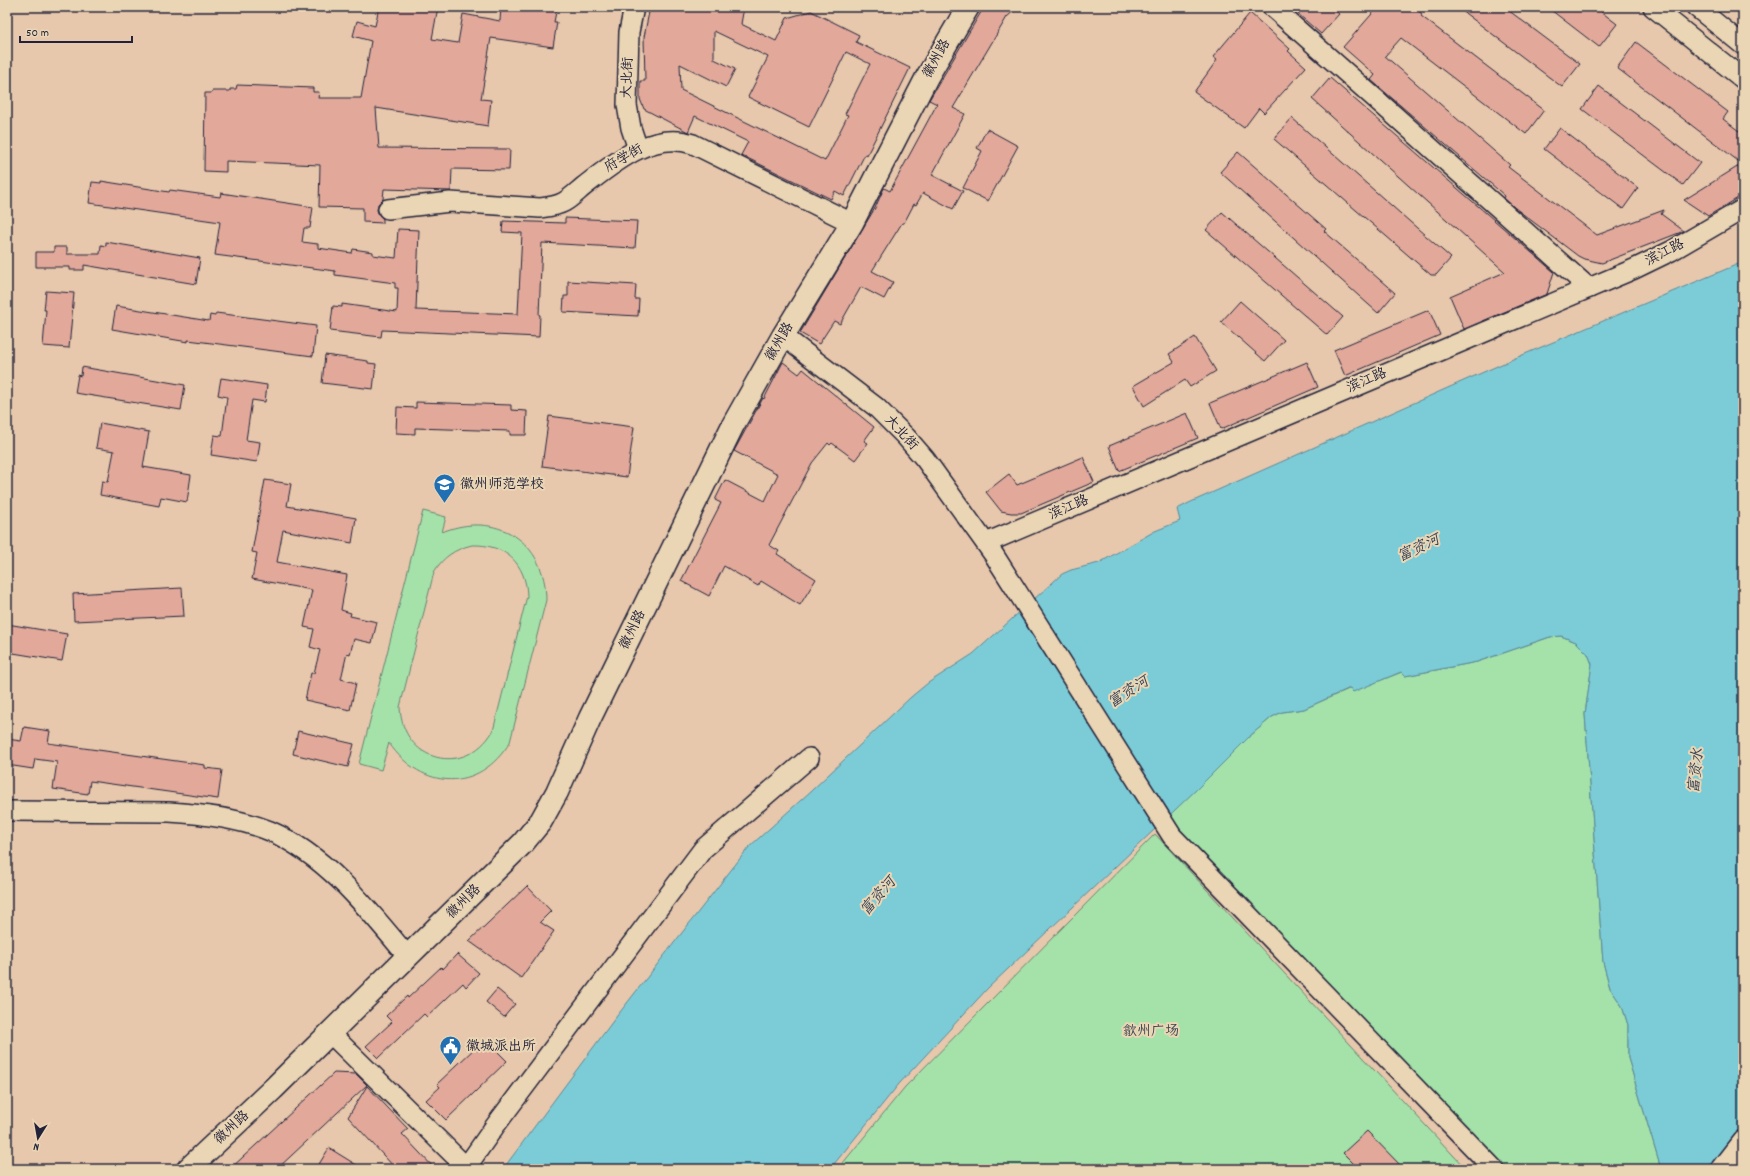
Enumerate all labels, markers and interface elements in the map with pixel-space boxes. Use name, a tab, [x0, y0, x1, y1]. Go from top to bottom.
scale bar	[20, 18, 132, 44]
text: 50 m	[26, 25, 49, 42]
street label: 徽州路	[918, 36, 956, 82]
street label: 大北街	[617, 57, 639, 99]
street label: 府学街	[601, 140, 647, 178]
street label: 滨江路	[1642, 235, 1688, 271]
street label: 徽州路	[761, 319, 799, 365]
street label: 滨江路	[1344, 364, 1390, 398]
street label: 大北街	[879, 411, 923, 455]
school or university icon: 徽州师范学校	[431, 472, 457, 505]
place label: 徽州师范学校	[460, 475, 544, 495]
street label: 滨江路	[1046, 491, 1092, 525]
water label: 富资河	[1394, 528, 1447, 568]
street label: 徽州路	[615, 607, 651, 653]
water label: 富资河	[1104, 670, 1156, 714]
water label: 富资水	[1684, 746, 1710, 795]
water label: 富资河	[856, 871, 904, 921]
street label: 徽州路	[442, 880, 486, 924]
park label: 歙州广场	[1123, 1022, 1179, 1042]
public building icon: 徽城派出所	[438, 1034, 464, 1067]
place label: 徽城派出所	[466, 1037, 536, 1057]
street label: 徽州路	[210, 1106, 254, 1150]
north arrow	[18, 1118, 58, 1158]
text: N	[32, 1137, 41, 1154]

